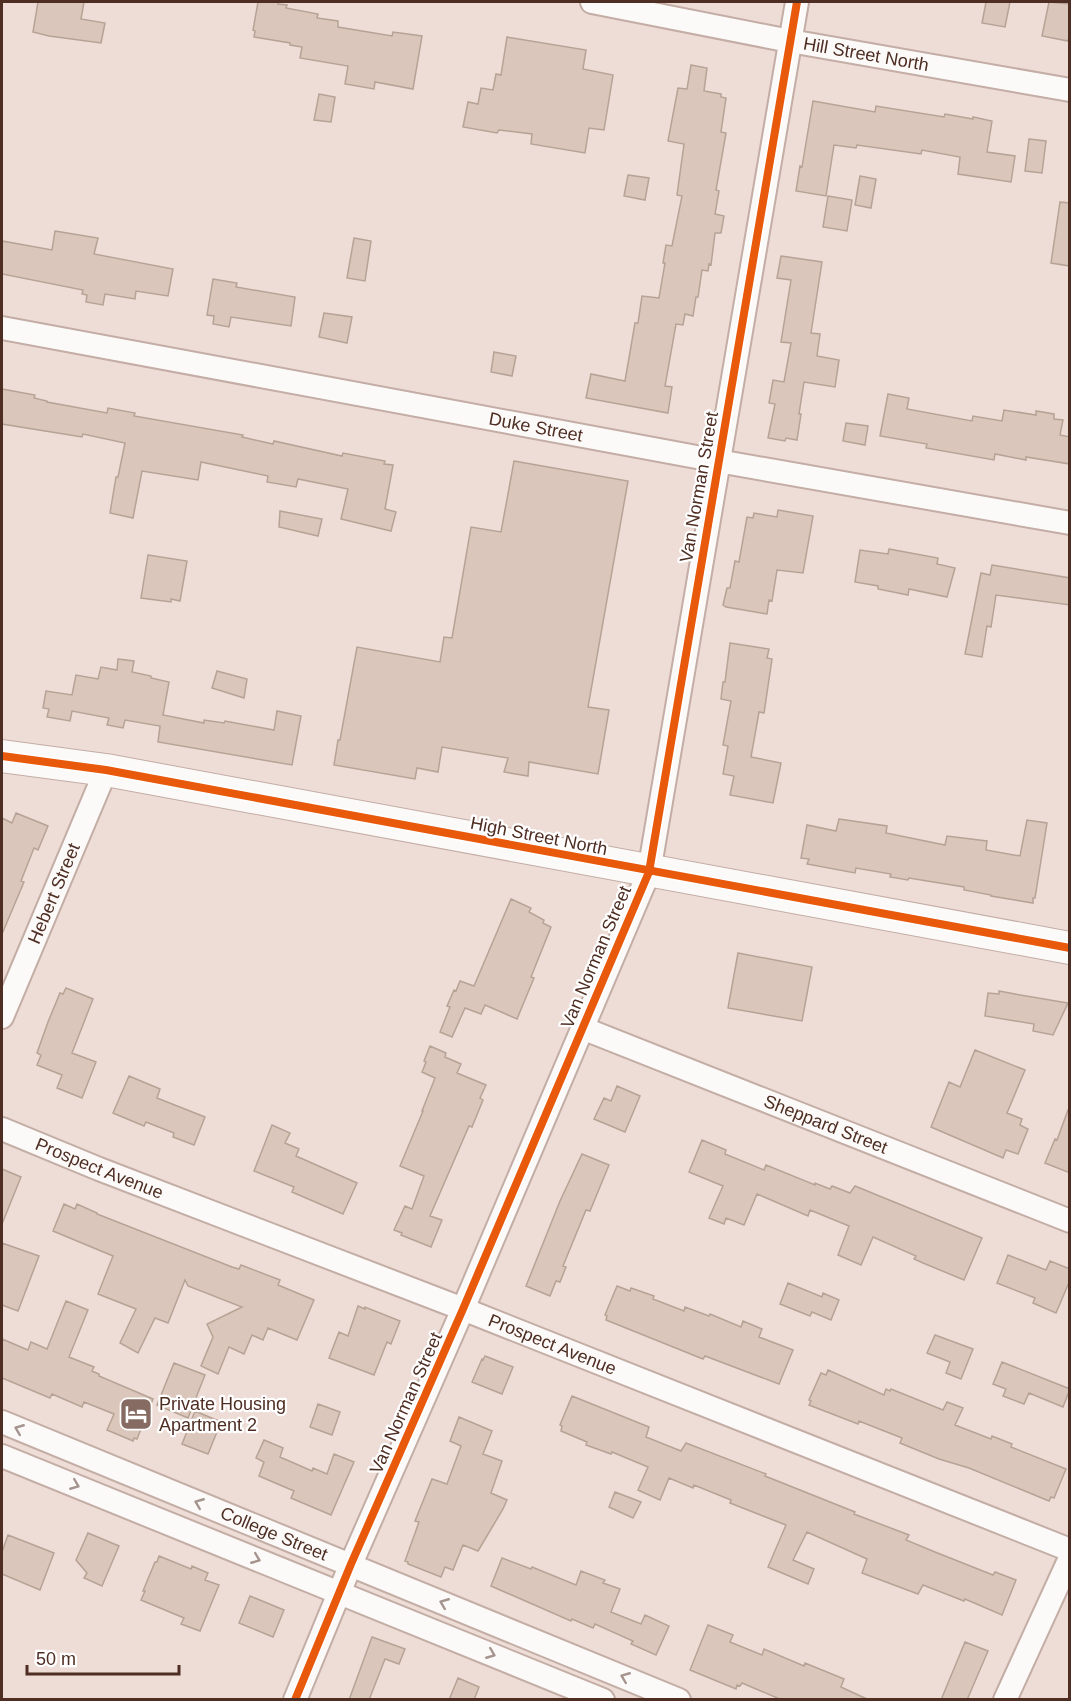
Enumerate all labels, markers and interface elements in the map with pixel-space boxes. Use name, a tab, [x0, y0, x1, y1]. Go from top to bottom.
street label: Hill Street North	[802, 33, 930, 75]
street label: Duke Street	[487, 409, 584, 446]
street label: Van Norman Street	[676, 410, 722, 564]
street label: High Street North	[469, 813, 609, 859]
street label: Hebert Street	[24, 840, 84, 947]
street label: Van Norman Street	[557, 883, 635, 1031]
street label: Sheppard Street	[761, 1091, 890, 1158]
street label: Prospect Avenue	[32, 1134, 166, 1203]
street label: Prospect Avenue	[485, 1310, 619, 1379]
street label: Van Norman Street	[366, 1329, 446, 1477]
place label: Private Housing Apartment 2	[159, 1394, 286, 1435]
hotel icon: Private Housing Apartment 2	[118, 1396, 154, 1432]
one-way arrow	[14, 1424, 25, 1436]
one-way arrow	[69, 1478, 80, 1491]
one-way arrow	[195, 1498, 206, 1510]
street label: College Street	[217, 1503, 331, 1565]
one-way arrow	[250, 1552, 261, 1564]
one-way arrow	[440, 1598, 451, 1610]
scale bar	[27, 1638, 178, 1676]
one-way arrow	[484, 1647, 495, 1659]
text: 50 m	[36, 1649, 76, 1669]
one-way arrow	[620, 1672, 631, 1684]

